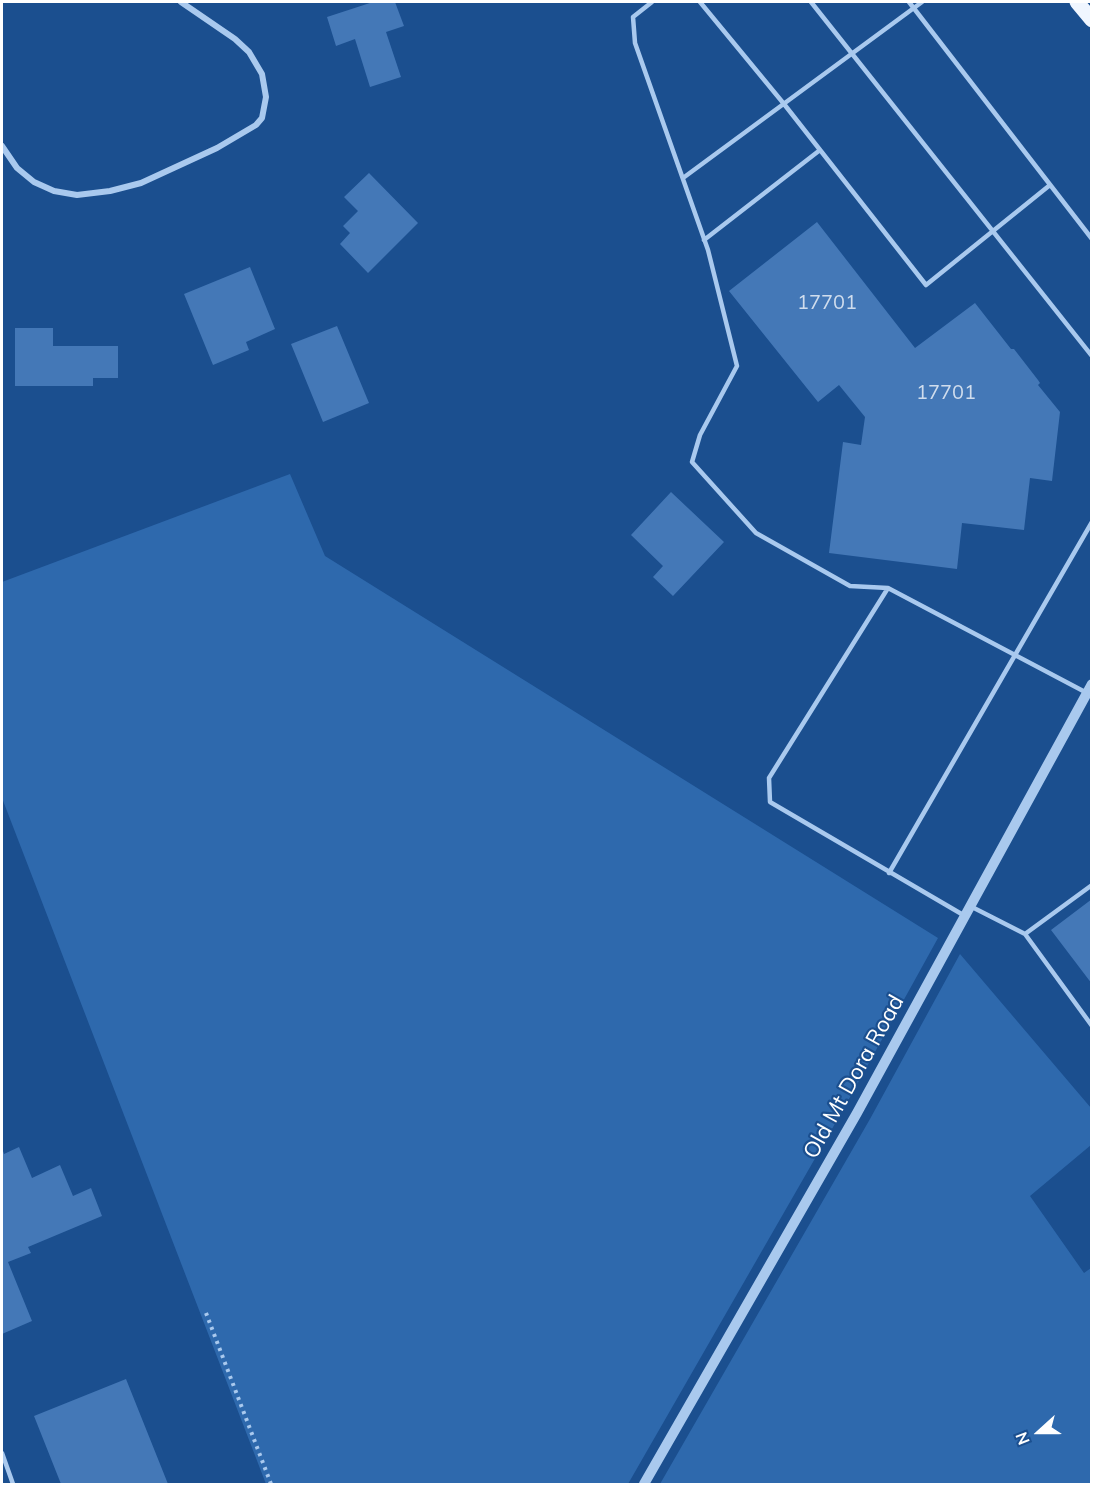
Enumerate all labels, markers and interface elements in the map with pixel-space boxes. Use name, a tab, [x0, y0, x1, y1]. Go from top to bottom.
house number: 17701	[797, 291, 857, 315]
house number: 17701	[916, 381, 976, 405]
street label: Old Mt Dora Road	[798, 990, 910, 1164]
north arrow	[1009, 1402, 1069, 1462]
text: N	[1011, 1429, 1034, 1448]

